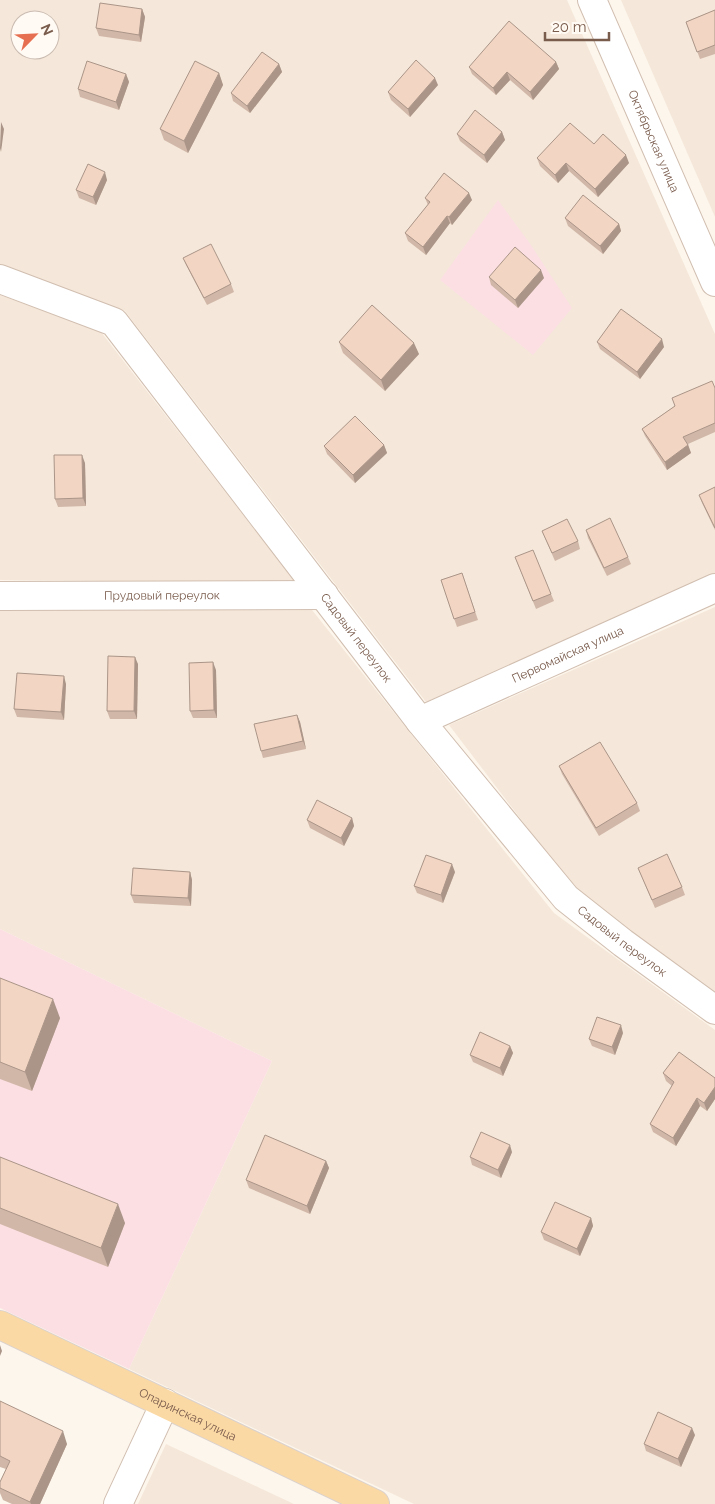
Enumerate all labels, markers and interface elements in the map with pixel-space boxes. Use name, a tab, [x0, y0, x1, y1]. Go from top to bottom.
north arrow	[10, 10, 60, 60]
scale bar	[545, 10, 609, 42]
text: 20 m	[552, 18, 587, 36]
text: N	[37, 22, 56, 38]
street label: Октябрьская улица	[625, 88, 682, 194]
street label: Прудовый переулок	[104, 588, 220, 603]
street label: Садовый переулок	[318, 591, 395, 685]
street label: Первомайская улица	[510, 623, 626, 686]
street label: Садовый переулок	[575, 903, 670, 980]
street label: Опаринская улица	[137, 1385, 239, 1444]

